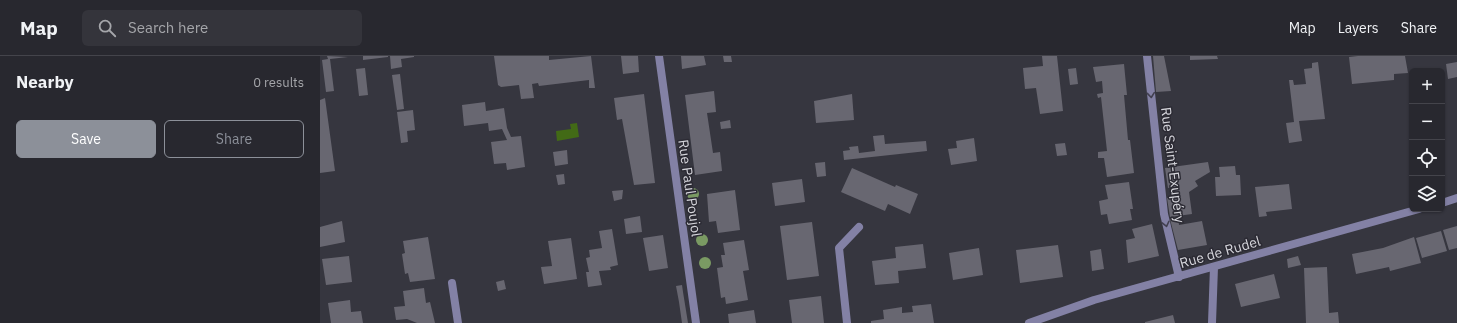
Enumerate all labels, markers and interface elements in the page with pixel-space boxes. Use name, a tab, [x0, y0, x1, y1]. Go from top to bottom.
search box	[82, 10, 362, 46]
text: Map	[20, 16, 58, 40]
icon: search	[96, 17, 118, 39]
text: Search here	[128, 18, 208, 37]
text: Map	[1289, 19, 1316, 37]
text: Layers	[1338, 19, 1379, 37]
text: Share	[1401, 19, 1437, 37]
map controls	[1409, 68, 1445, 212]
button: +	[1409, 68, 1445, 104]
text: Nearby	[16, 71, 74, 93]
text: 0 results	[253, 74, 304, 91]
one-way arrow	[1146, 92, 1155, 98]
button: −	[1409, 104, 1445, 140]
street label: Rue Saint-Exupéry	[1157, 106, 1189, 224]
button: Save	[16, 120, 156, 158]
button: Share	[164, 120, 304, 158]
street label: Rue Paul Poujol	[674, 138, 706, 238]
button: locate	[1409, 140, 1445, 176]
button: layers	[1409, 176, 1445, 212]
one-way arrow	[1162, 221, 1170, 227]
street label: Rue de Rudel	[1177, 232, 1263, 272]

